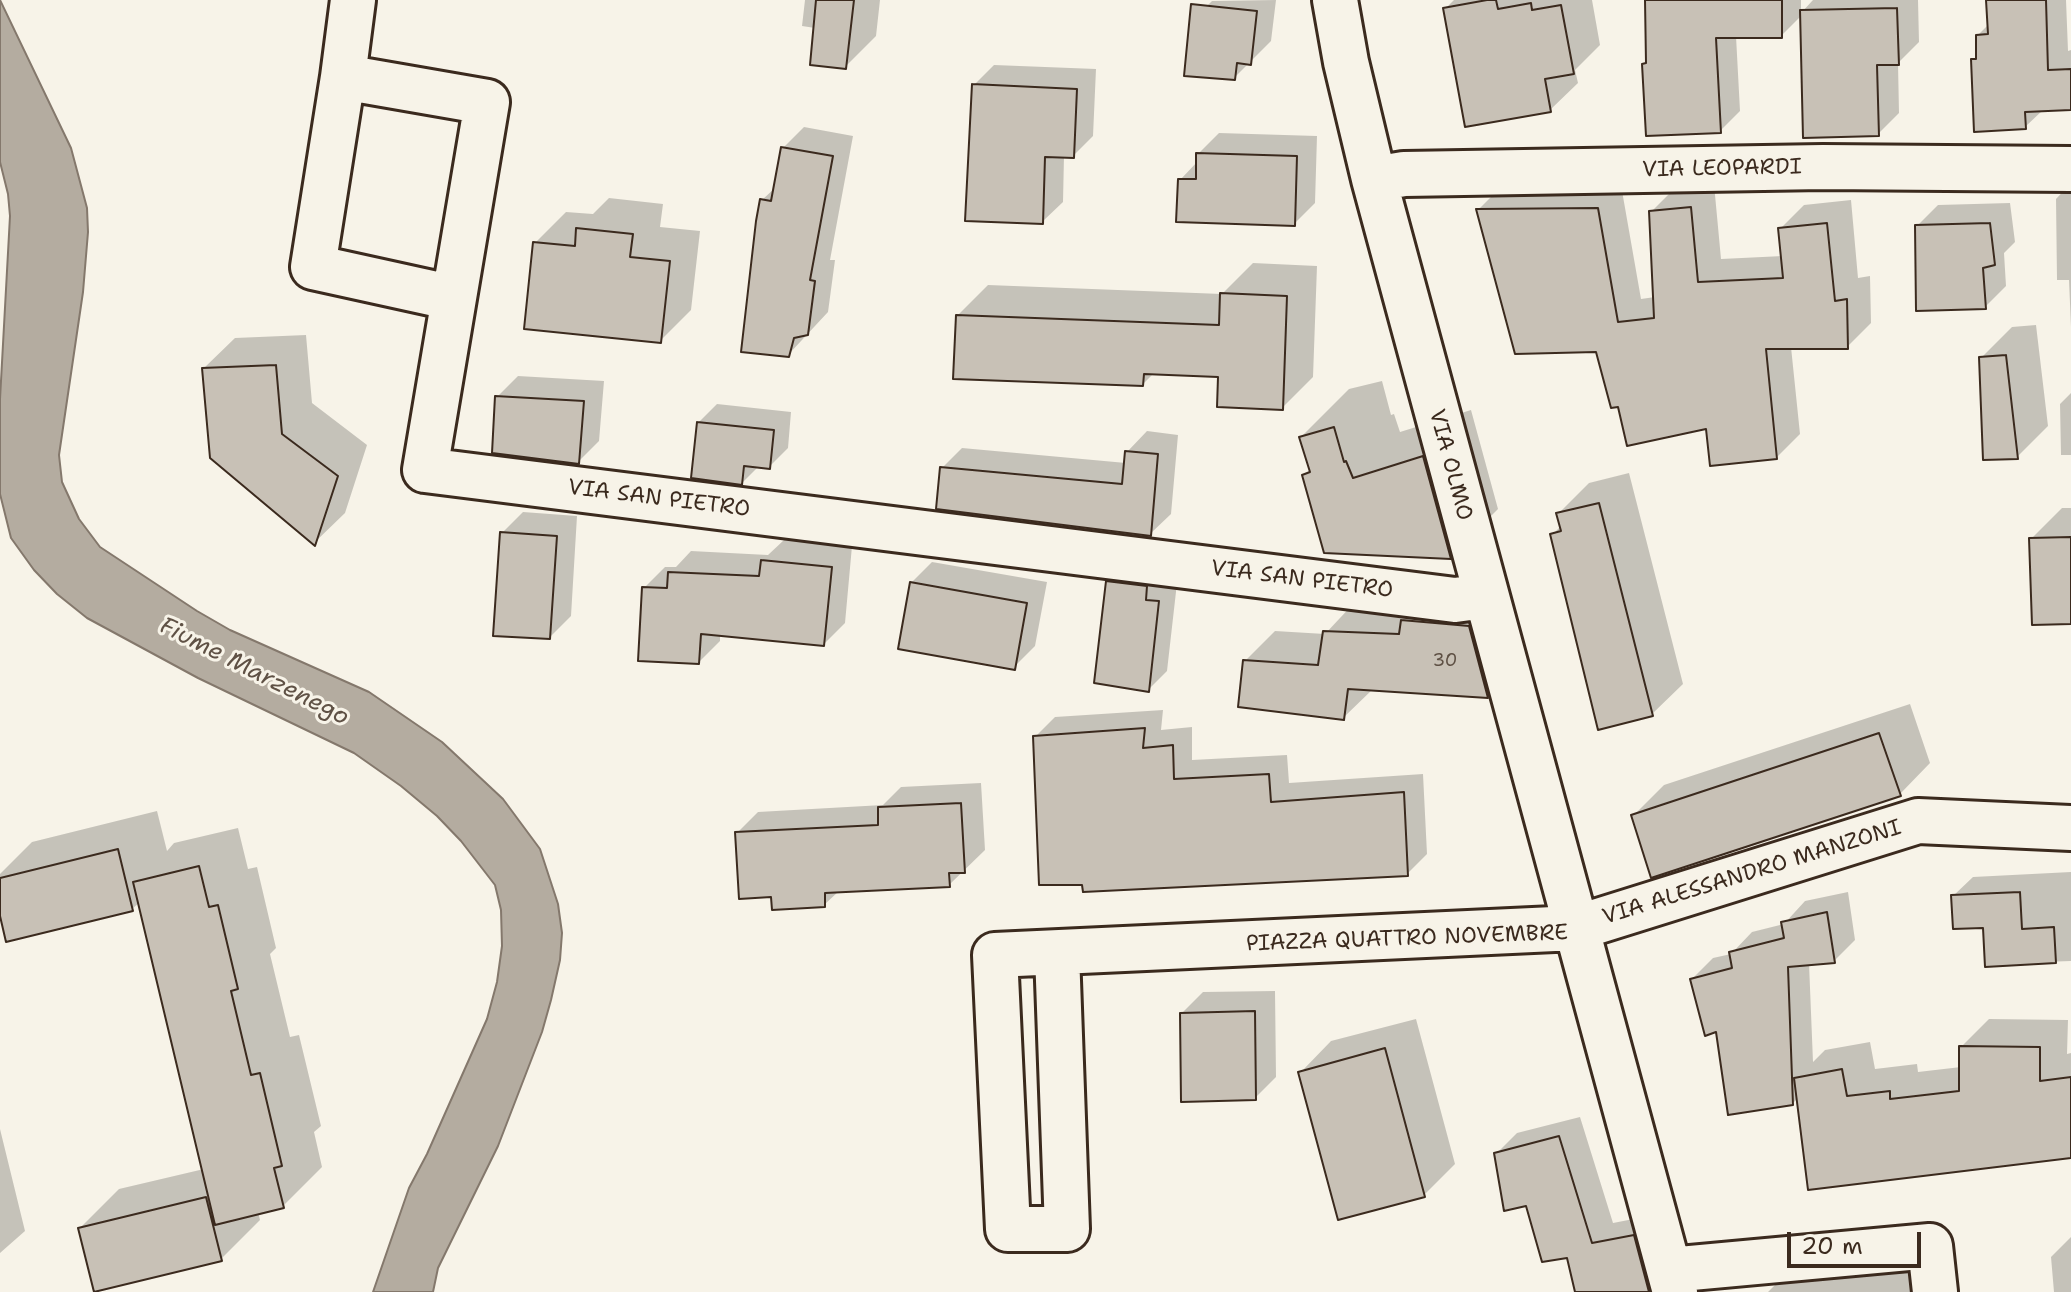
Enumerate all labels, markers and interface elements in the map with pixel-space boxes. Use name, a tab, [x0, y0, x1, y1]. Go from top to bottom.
street label: VIA LEOPARDI	[1642, 154, 1802, 184]
street label: VIA OLMO	[1422, 407, 1478, 523]
street label: VIA SAN PIETRO	[566, 475, 752, 523]
street label: VIA SAN PIETRO	[1209, 556, 1395, 604]
water label: Fiume Marzenego	[154, 612, 354, 732]
house number: 30	[1433, 650, 1457, 672]
street label: VIA ALESSANDRO MANZONI	[1600, 815, 1904, 931]
street label: PIAZZA QUATTRO NOVEMBRE	[1246, 920, 1568, 958]
scale bar	[1791, 1216, 1925, 1266]
text: 20 m	[1801, 1230, 1863, 1262]

